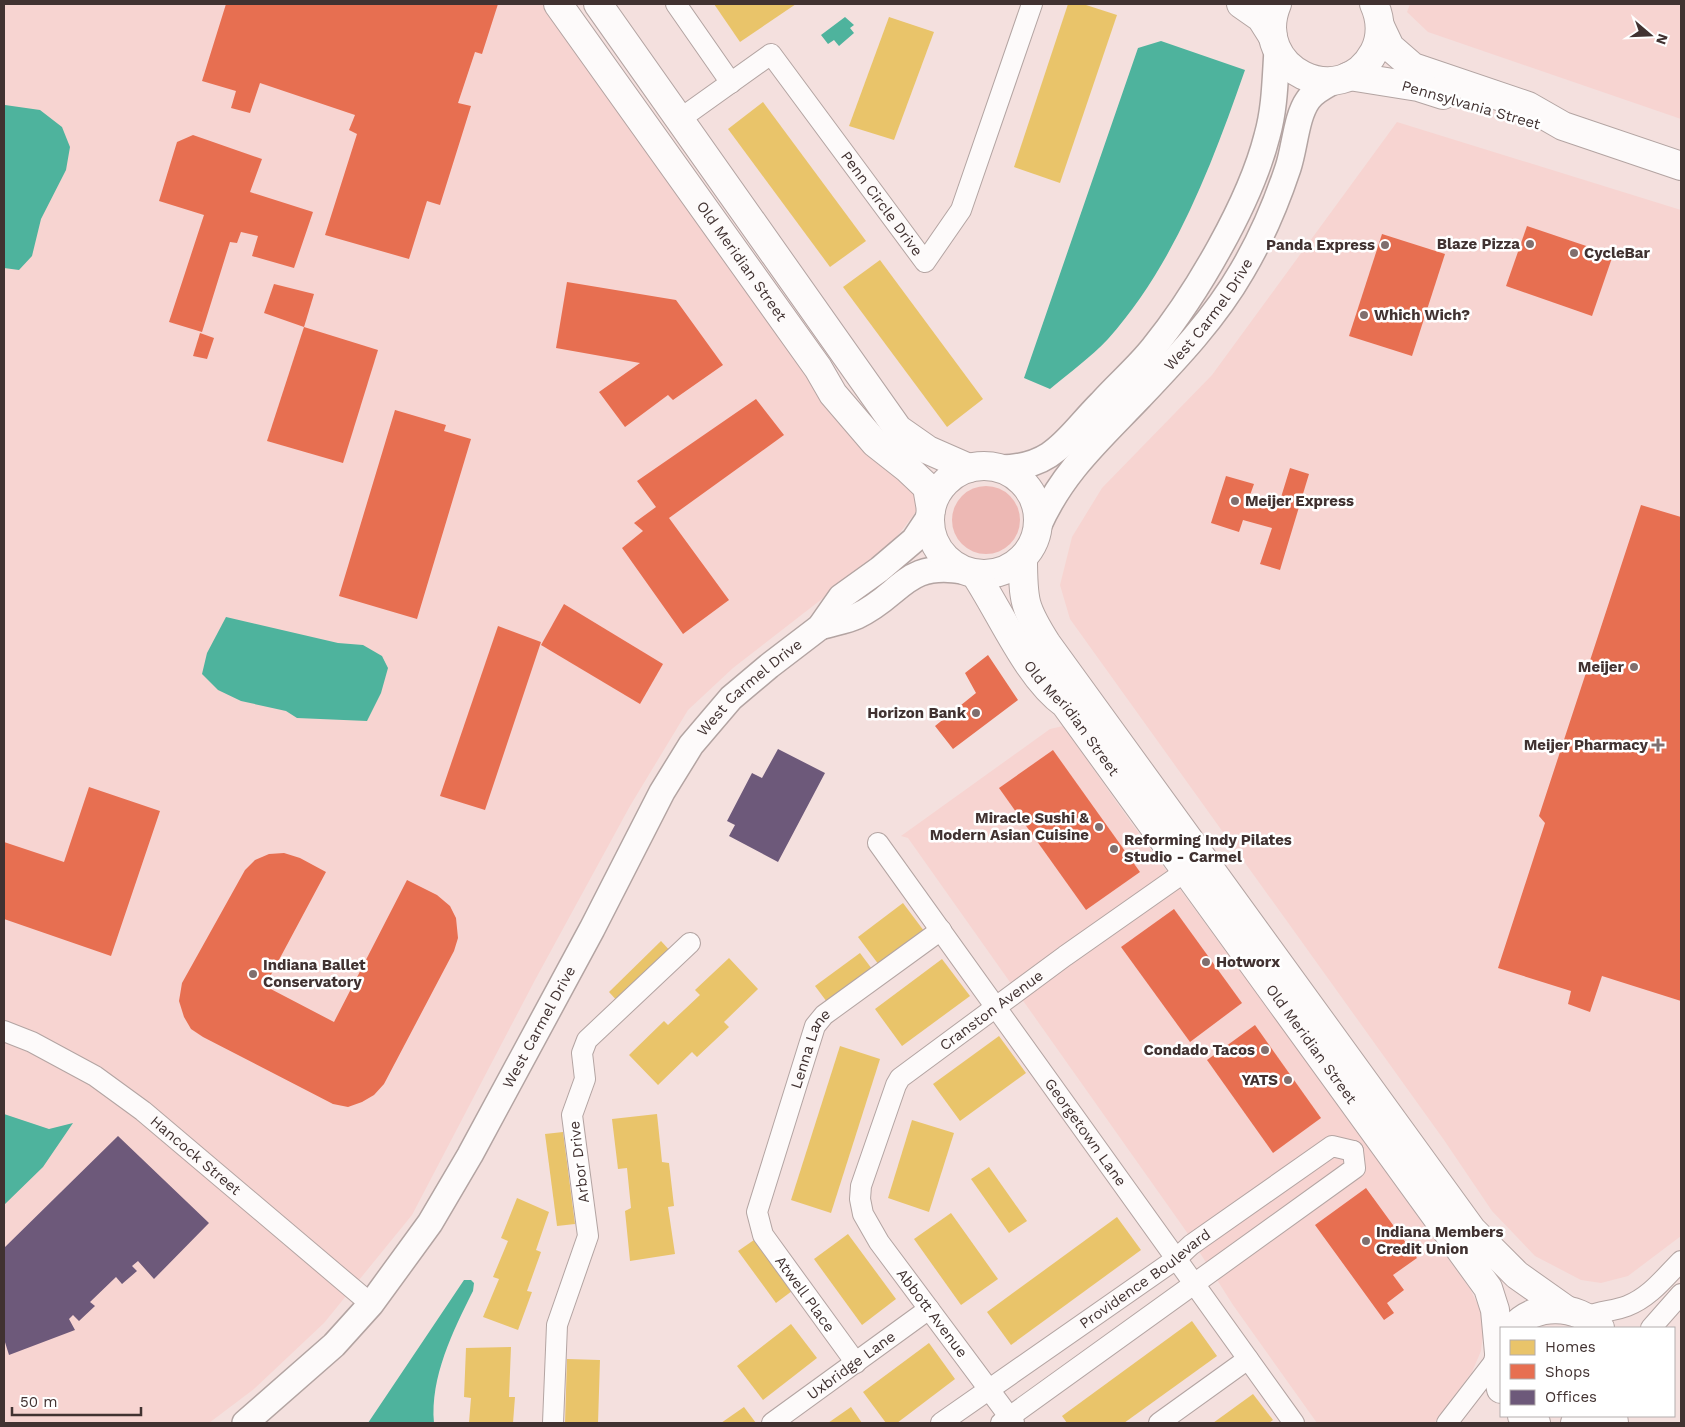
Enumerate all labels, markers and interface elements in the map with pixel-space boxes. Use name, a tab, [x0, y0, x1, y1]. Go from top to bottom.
north arrow	[1625, 10, 1675, 60]
text: N	[1653, 32, 1672, 47]
street label: Pennsylvania Street	[1400, 77, 1543, 134]
street label: Penn Circle Drive	[837, 148, 926, 259]
street label: Old Meridian Street	[693, 198, 791, 325]
place label: Blaze Pizza	[1437, 235, 1520, 253]
place label: Panda Express	[1266, 236, 1375, 254]
marker: Blaze Pizza	[1524, 238, 1536, 250]
marker: Panda Express	[1379, 239, 1391, 251]
place label: CycleBar	[1584, 244, 1651, 262]
marker: CycleBar	[1568, 247, 1580, 259]
street label: West Carmel Drive	[1160, 255, 1256, 374]
place label: Which Wich?	[1374, 306, 1470, 324]
marker: Which Wich?	[1358, 309, 1370, 321]
place label: Meijer Express	[1245, 492, 1354, 510]
marker: Meijer Express	[1229, 495, 1241, 507]
street label: West Carmel Drive	[693, 635, 806, 740]
street label: Old Meridian Street	[1020, 657, 1123, 780]
place label: Meijer	[1578, 658, 1625, 676]
marker: Meijer	[1628, 661, 1640, 673]
place label: Horizon Bank	[867, 704, 967, 722]
marker: Horizon Bank	[970, 707, 982, 719]
place label: Meijer Pharmacy	[1524, 736, 1649, 754]
marker: Meijer Pharmacy	[1652, 739, 1664, 751]
place label: Miracle Sushi & Modern Asian Cuisine	[930, 809, 1089, 844]
marker: Miracle Sushi & Modern Asian Cuisine	[1093, 821, 1105, 833]
place label: Reforming Indy Pilates Studio - Carmel	[1124, 831, 1292, 866]
marker: Reforming Indy Pilates Studio - Carmel	[1108, 843, 1120, 855]
place label: Hotworx	[1216, 953, 1280, 971]
place label: Indiana Ballet Conservatory	[263, 956, 366, 991]
marker: Hotworx	[1200, 956, 1212, 968]
street label: West Carmel Drive	[499, 963, 579, 1091]
street label: Cranston Avenue	[936, 966, 1047, 1055]
marker: Indiana Ballet Conservatory	[247, 968, 259, 980]
street label: Old Meridian Street	[1262, 981, 1361, 1108]
street label: Lenna Lane	[787, 1005, 834, 1091]
place label: Condado Tacos	[1143, 1041, 1255, 1059]
marker: Condado Tacos	[1259, 1044, 1271, 1056]
place label: YATS	[1242, 1071, 1278, 1089]
marker: YATS	[1282, 1074, 1294, 1086]
street label: Georgetown Lane	[1041, 1075, 1130, 1190]
street label: Hancock Street	[147, 1112, 245, 1199]
street label: Arbor Drive	[565, 1120, 593, 1204]
place label: Indiana Members Credit Union	[1376, 1223, 1503, 1258]
street label: Providence Boulevard	[1076, 1225, 1214, 1333]
marker: Indiana Members Credit Union	[1360, 1235, 1372, 1247]
street label: Atwell Place	[771, 1252, 839, 1336]
street label: Abbott Avenue	[893, 1265, 971, 1361]
street label: Uxbridge Lane	[804, 1327, 899, 1403]
legend	[1500, 1327, 1675, 1417]
text: Homes	[1545, 1338, 1596, 1356]
text: Shops	[1545, 1363, 1590, 1381]
scale bar	[12, 1384, 141, 1416]
text: Offices	[1545, 1388, 1597, 1406]
text: 50 m	[20, 1393, 57, 1411]

